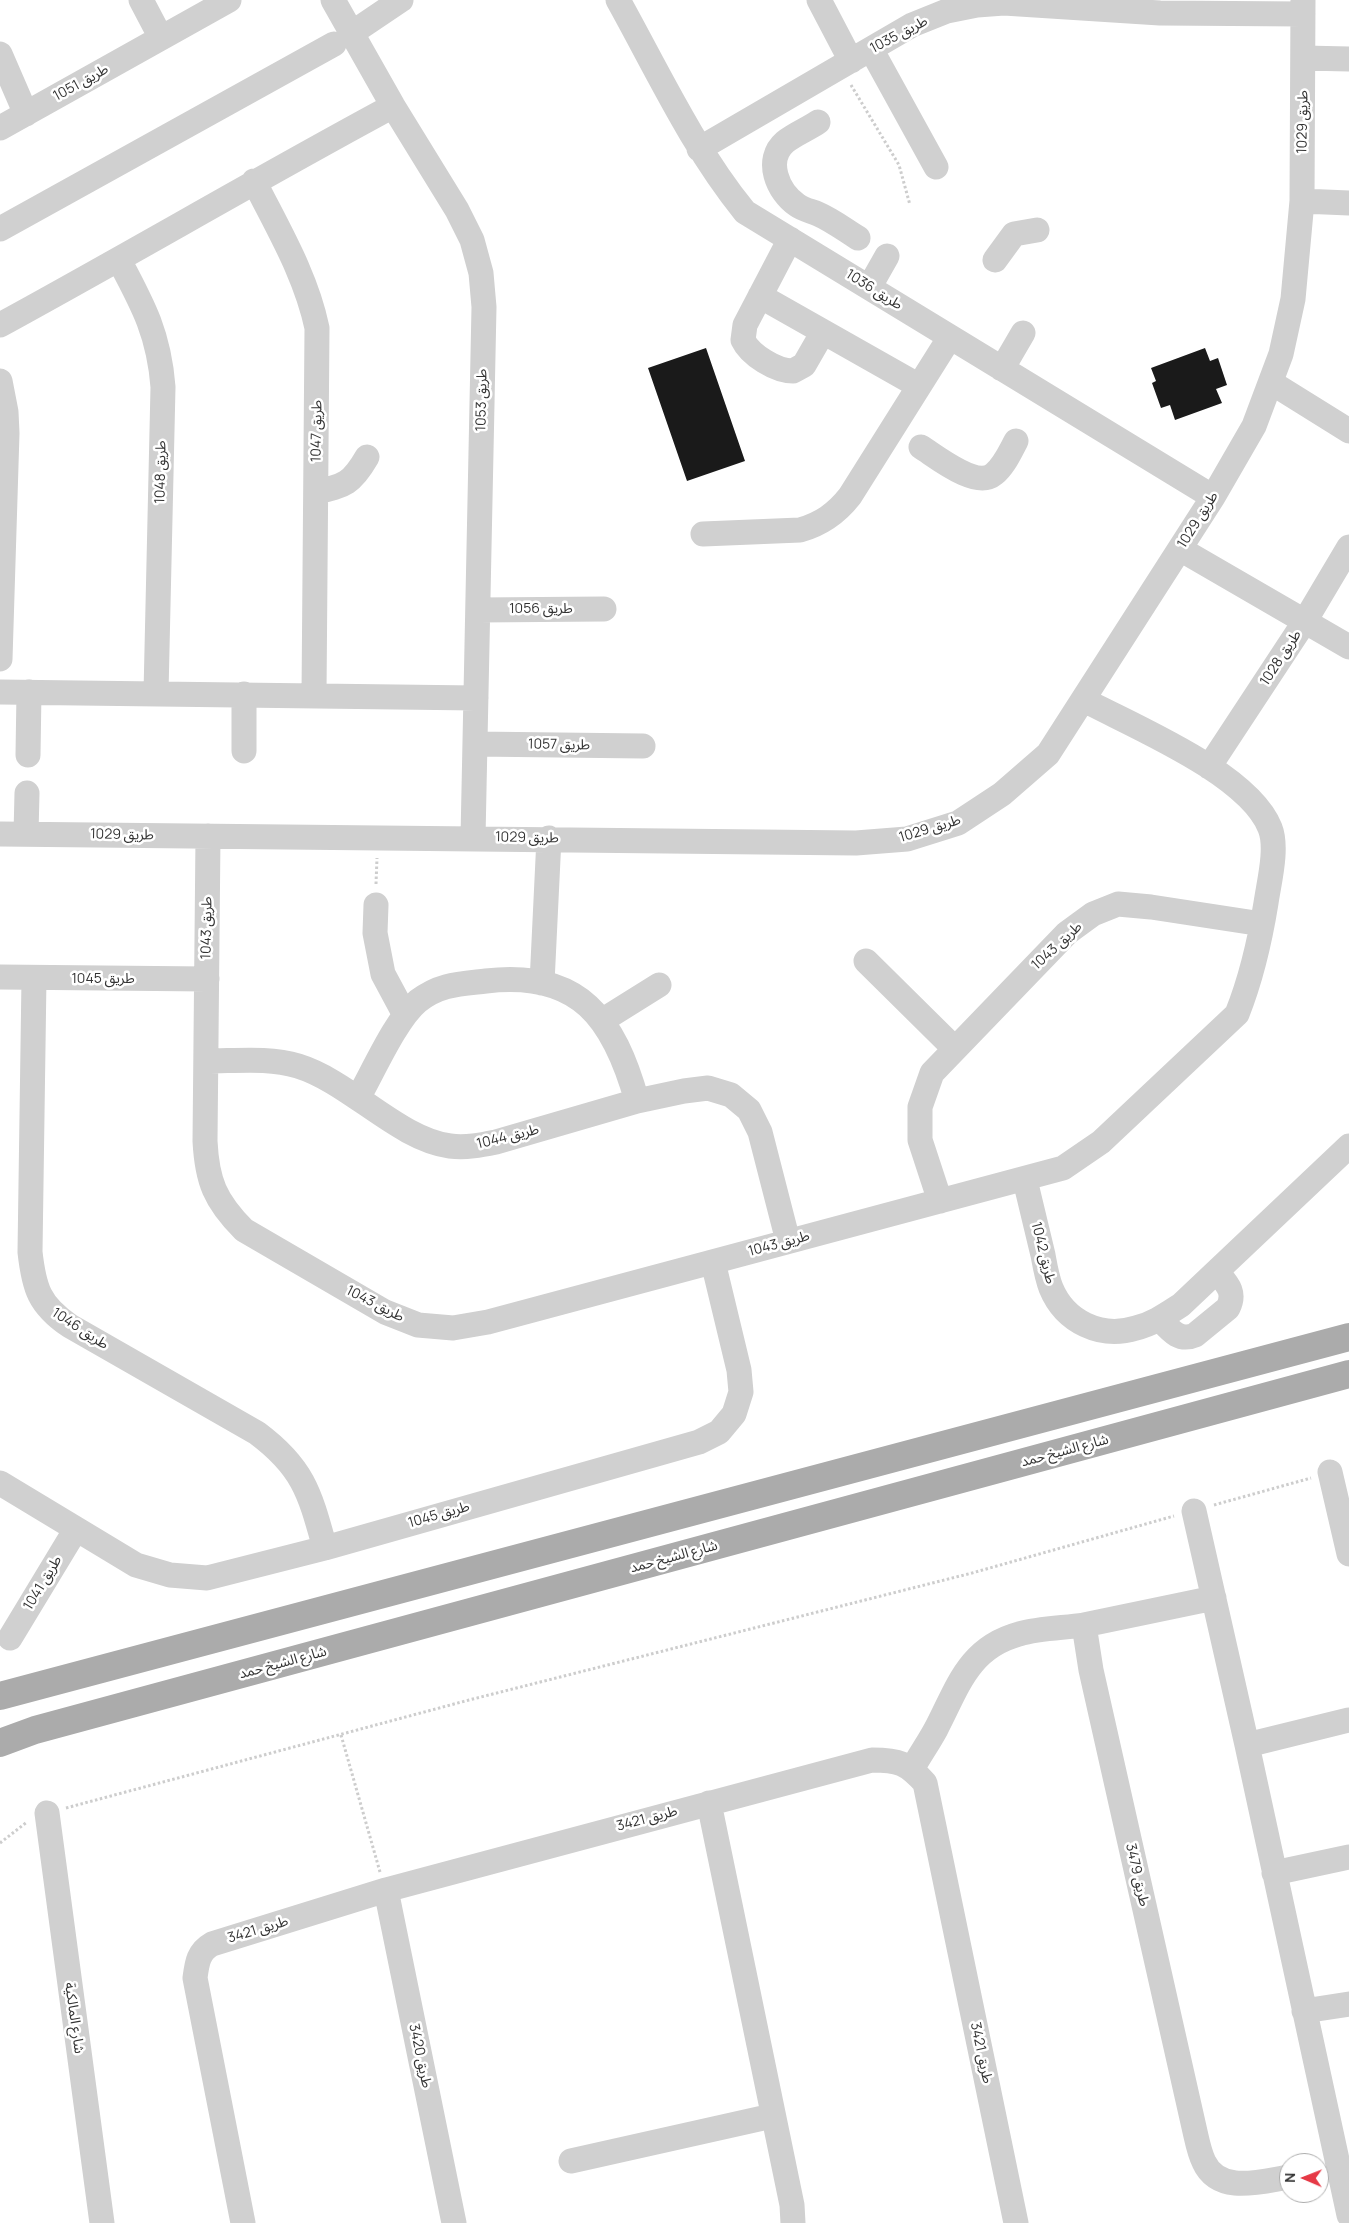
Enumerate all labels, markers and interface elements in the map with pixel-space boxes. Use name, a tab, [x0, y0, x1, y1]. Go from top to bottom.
street label: طريق 1035	[867, 13, 931, 57]
street label: طريق 1051	[50, 61, 112, 105]
street label: طريق 1029	[1294, 90, 1312, 154]
street label: طريق 1036	[843, 266, 905, 314]
street label: طريق 1053	[473, 368, 491, 432]
street label: طريق 1047	[308, 400, 326, 462]
street label: طريق 1048	[152, 440, 170, 504]
street label: طريق 1029	[1174, 489, 1222, 551]
street label: طريق 1056	[509, 601, 573, 617]
street label: طريق 1028	[1257, 627, 1305, 689]
street label: طريق 1057	[528, 736, 590, 754]
street label: طريق 1029	[897, 812, 963, 846]
street label: طريق 1029	[90, 826, 154, 844]
street label: طريق 1029	[495, 829, 559, 847]
street label: طريق 1043	[198, 896, 216, 960]
street label: طريق 1043	[1028, 918, 1086, 974]
street label: طريق 1045	[71, 971, 135, 987]
street label: طريق 1044	[475, 1121, 541, 1153]
street label: طريق 1042	[1027, 1220, 1059, 1286]
street label: طريق 1043	[746, 1228, 812, 1260]
street label: طريق 1043	[343, 1282, 407, 1326]
street label: طريق 1046	[49, 1305, 111, 1353]
street label: شارع الشيخ حمد	[1019, 1431, 1111, 1471]
street label: طريق 1045	[406, 1498, 472, 1532]
street label: شارع الشيخ حمد	[628, 1537, 720, 1577]
street label: طريق 1041	[20, 1553, 66, 1613]
street label: شارع الشيخ حمد	[237, 1643, 329, 1683]
street label: طريق 3421	[615, 1803, 679, 1835]
street label: طريق 3479	[1122, 1842, 1152, 1908]
street label: طريق 3421	[226, 1913, 290, 1947]
street label: شارع المالكية	[61, 1981, 87, 2055]
street label: طريق 3421	[966, 2021, 996, 2085]
street label: طريق 3420	[405, 2022, 435, 2090]
north arrow	[1279, 2153, 1329, 2203]
text: N	[1280, 2173, 1299, 2183]

